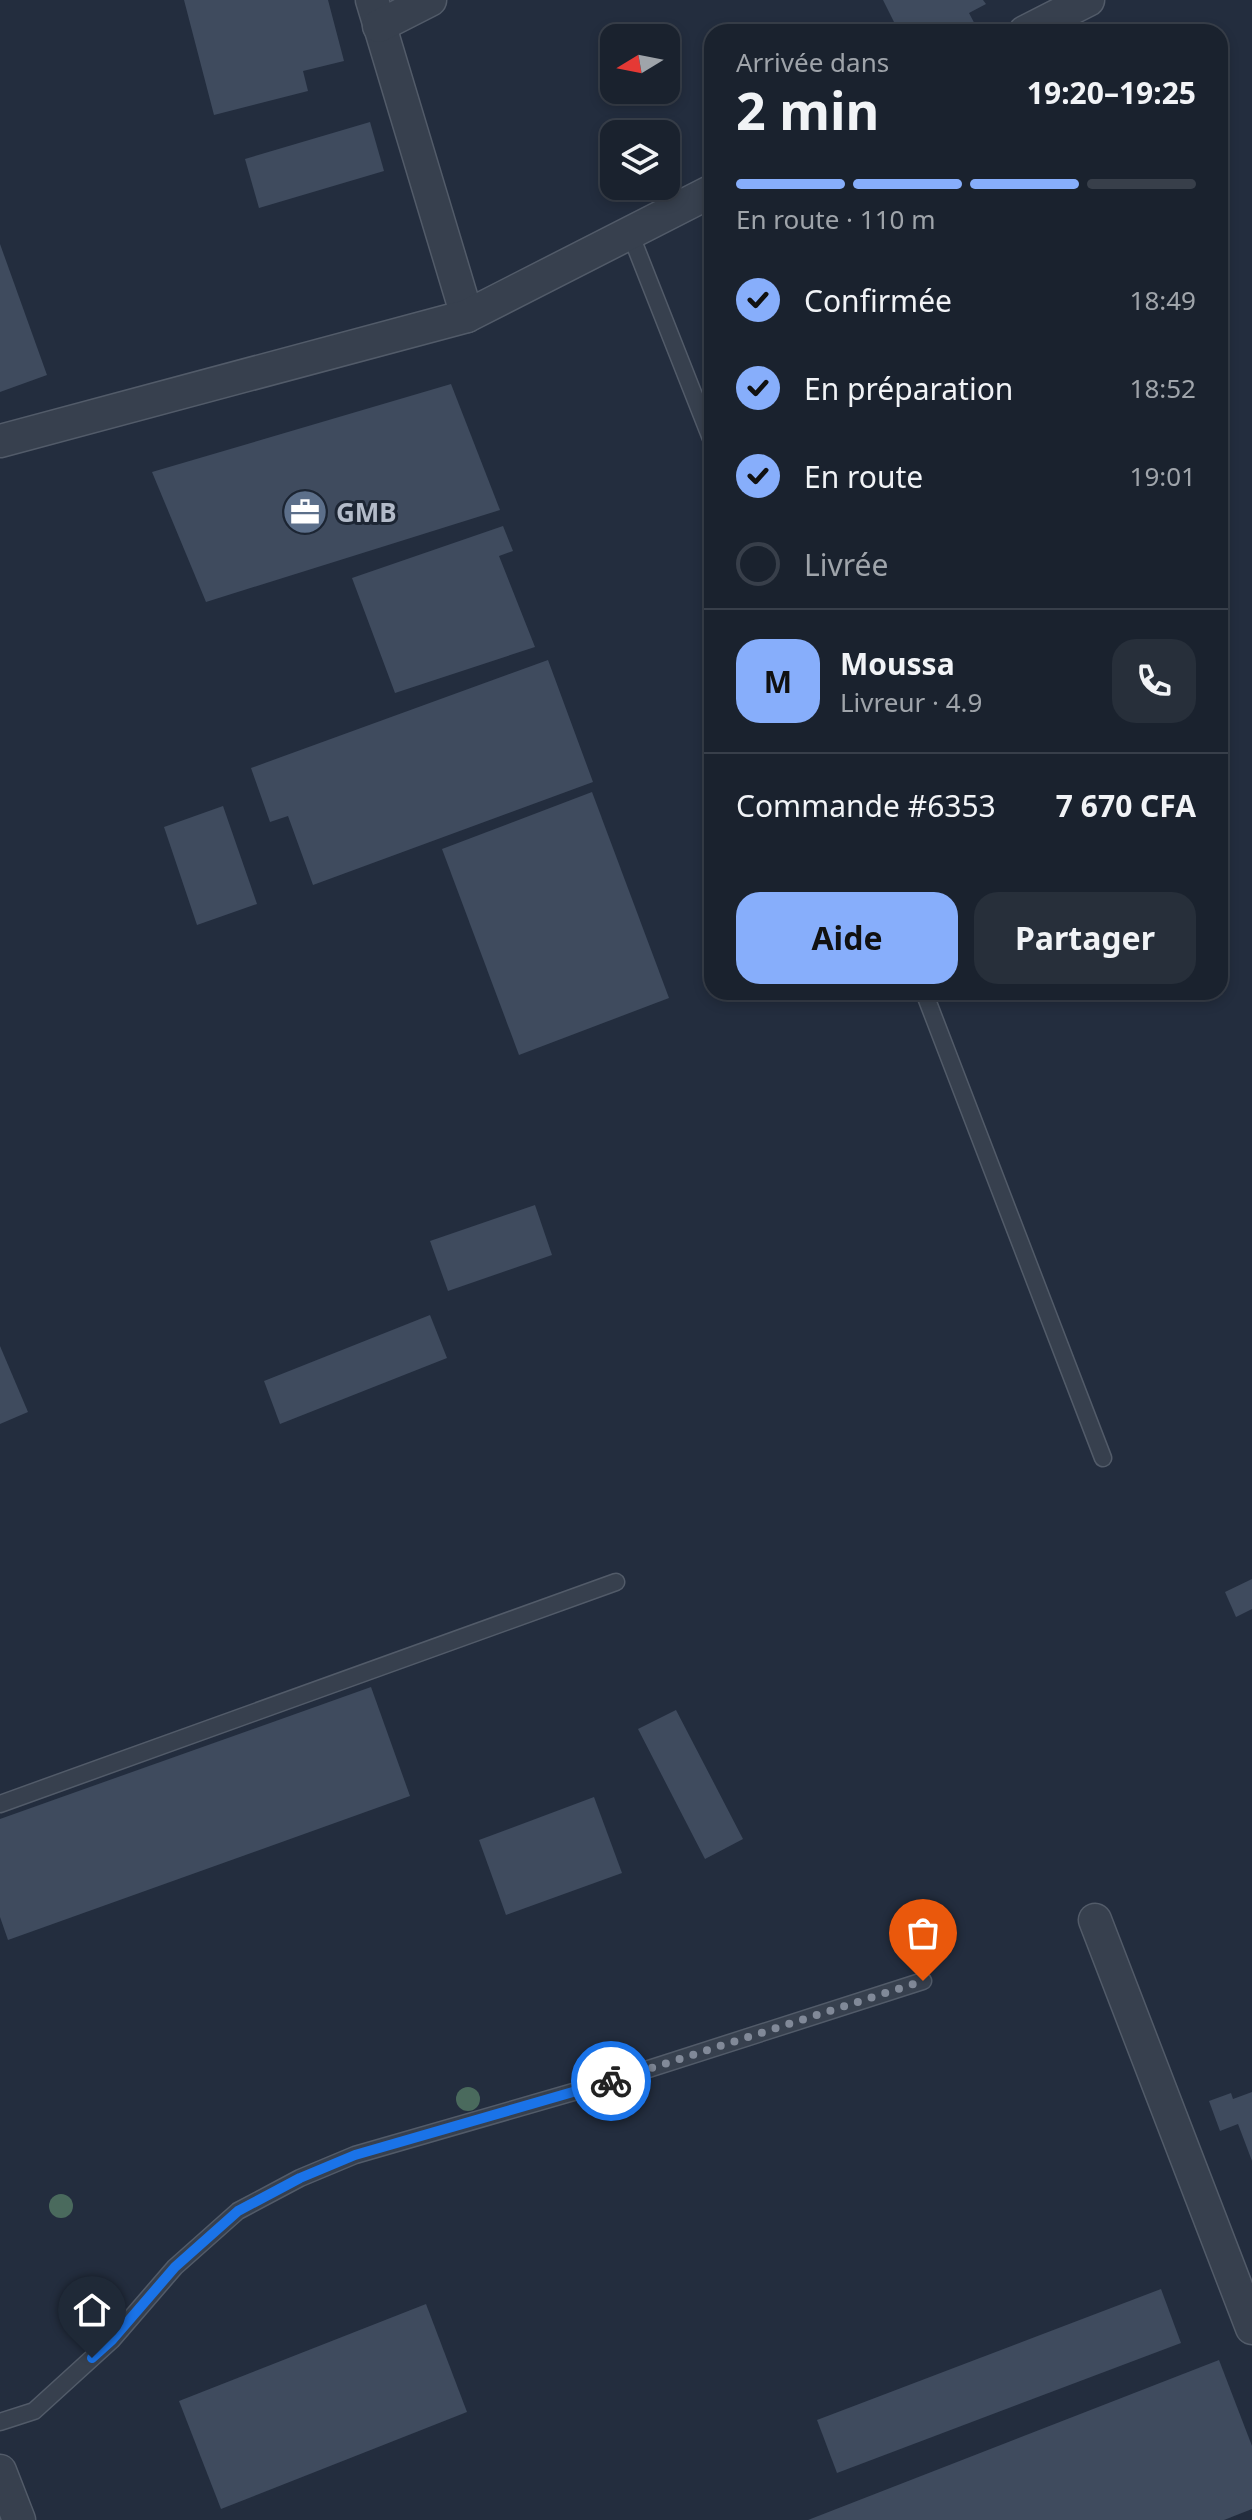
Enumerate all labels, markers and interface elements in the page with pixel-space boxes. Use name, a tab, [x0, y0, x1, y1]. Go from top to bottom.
north arrow	[600, 24, 680, 104]
map controls	[600, 24, 680, 200]
text: Arrivée dans	[736, 44, 889, 80]
text: 19:20–19:25	[1027, 72, 1196, 113]
text: 2 min	[736, 74, 879, 145]
button: layers	[600, 120, 680, 200]
text: En route · 110 m	[736, 201, 936, 237]
icon: check	[736, 278, 780, 322]
text: Confirmée	[804, 280, 952, 321]
text: 18:49	[1130, 282, 1196, 318]
icon: check	[736, 366, 780, 410]
text: En préparation	[804, 368, 1013, 409]
text: 18:52	[1130, 370, 1196, 406]
icon: check	[736, 454, 780, 498]
text: En route	[804, 456, 923, 497]
text: 19:01	[1130, 458, 1196, 494]
office icon: GMB	[281, 488, 329, 536]
place label: GMB	[336, 494, 397, 530]
text: Livrée	[804, 544, 888, 585]
button: phone	[1112, 639, 1196, 723]
text: Moussa	[840, 643, 955, 684]
text: M	[764, 661, 792, 702]
text: Livreur · 4.9	[840, 684, 982, 720]
text: Commande #6353	[736, 785, 996, 826]
text: 7 670 CFA	[1056, 785, 1196, 826]
button: Aide	[736, 892, 958, 984]
button: Partager	[974, 892, 1196, 984]
pin	[889, 1899, 957, 1981]
icon: bag	[901, 1911, 945, 1955]
courier	[571, 2041, 651, 2121]
icon: bike	[589, 2059, 633, 2103]
pin	[58, 2276, 126, 2358]
icon: home	[70, 2288, 114, 2332]

